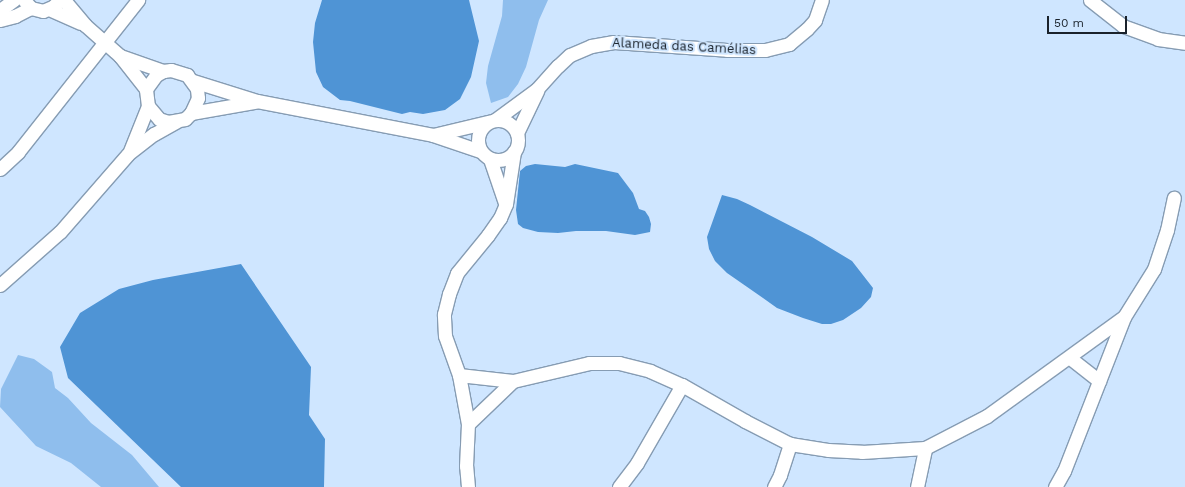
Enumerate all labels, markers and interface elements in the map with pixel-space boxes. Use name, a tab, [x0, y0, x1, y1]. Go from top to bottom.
scale bar	[1049, 8, 1129, 34]
text: 50 m	[1054, 16, 1084, 30]
street label: Alameda das Camélias	[612, 35, 756, 59]

